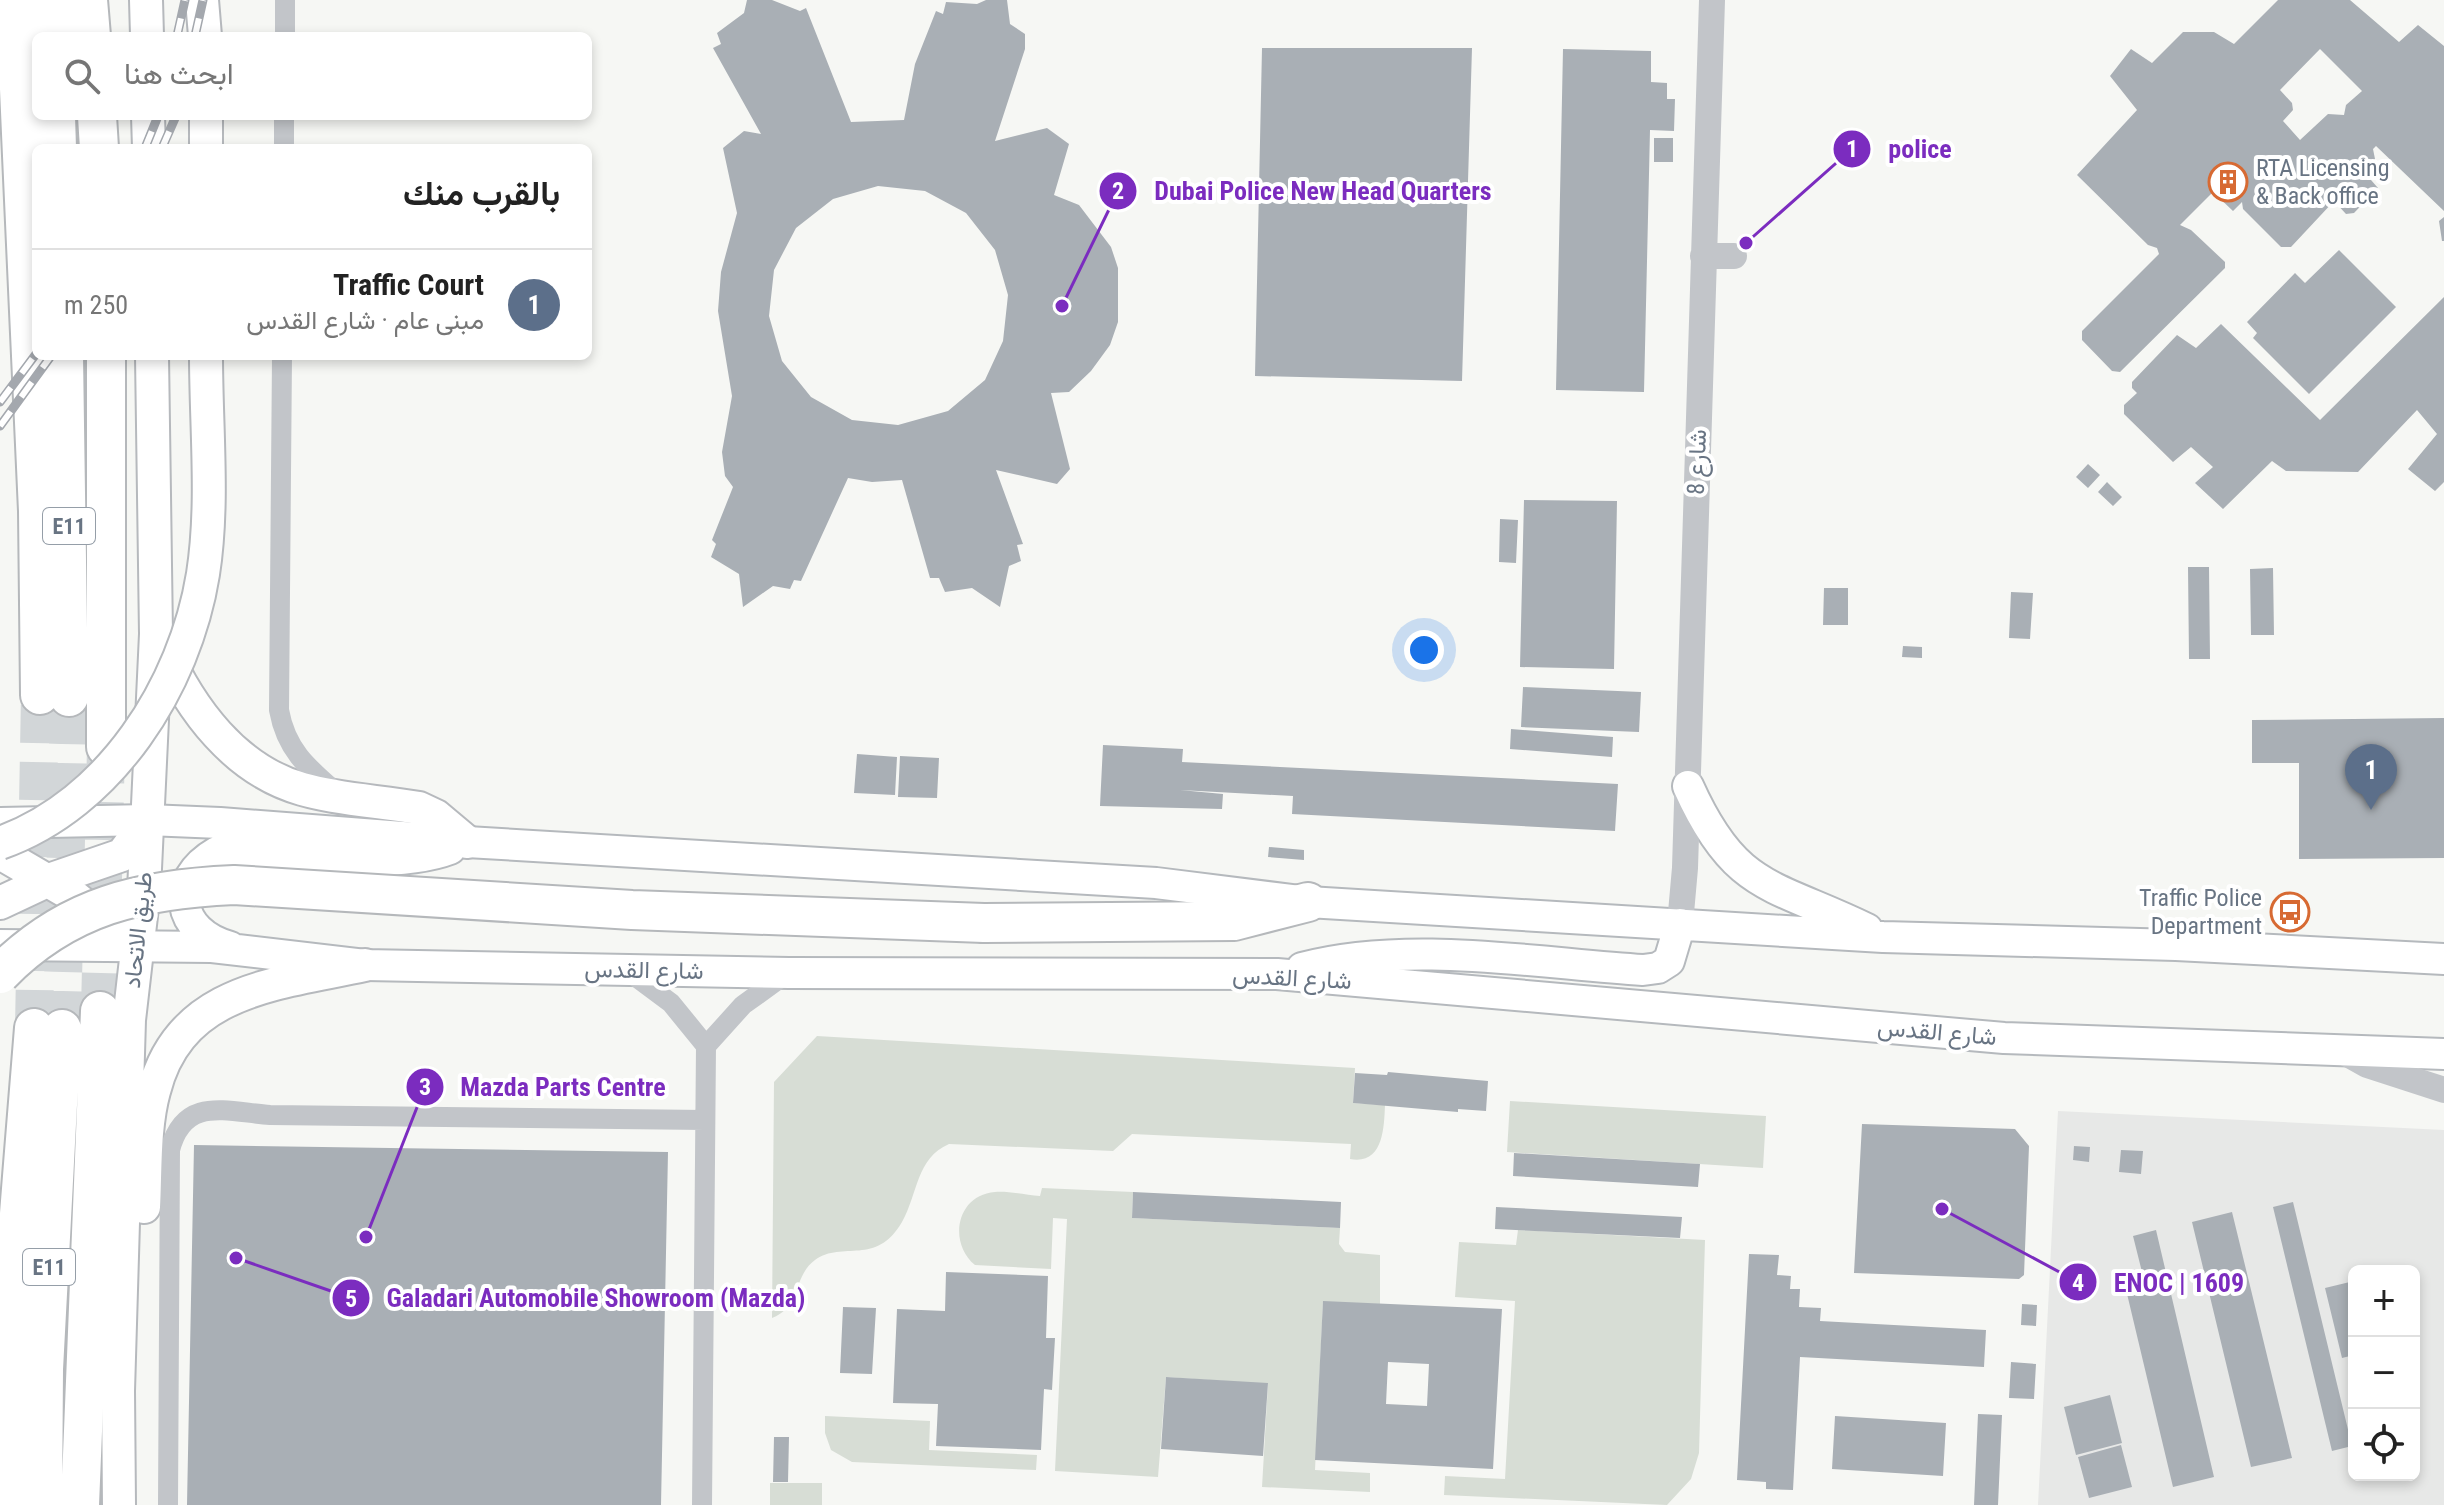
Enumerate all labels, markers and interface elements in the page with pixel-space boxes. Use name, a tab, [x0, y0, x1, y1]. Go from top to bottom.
search box	[32, 32, 592, 120]
icon: search	[60, 54, 104, 98]
text: ابحث هنا	[124, 56, 234, 91]
callout: police	[1832, 124, 1968, 174]
text: police	[1888, 134, 1952, 164]
text: 1	[1846, 135, 1858, 163]
place label: RTA Licensing & Back office	[2256, 154, 2390, 210]
building icon: RTA Licensing & Back office	[2207, 161, 2249, 203]
callout: Dubai Police New Head Quarters	[1098, 166, 1507, 216]
text: بالقرب منك	[403, 173, 560, 213]
text: Dubai Police New Head Quarters	[1154, 176, 1492, 206]
text: 2	[1112, 177, 1124, 205]
text: Traffic Court	[333, 267, 484, 302]
text: 250 m	[64, 290, 128, 320]
text: 1	[527, 290, 541, 320]
text: مبنى عام · شارع القدس	[246, 305, 484, 335]
street label: شارع 8	[1682, 429, 1714, 495]
road number: E11	[43, 508, 95, 544]
your location	[1404, 630, 1444, 670]
pin: 1	[2345, 744, 2397, 810]
street label: طريق الاتحاد	[118, 870, 159, 990]
place label: Traffic Police Department	[2139, 884, 2262, 940]
bus stop icon: Traffic Police Department	[2269, 891, 2311, 933]
street label: شارع القدس	[584, 955, 704, 987]
street label: شارع القدس	[1232, 961, 1352, 997]
street label: شارع القدس	[1876, 1013, 1998, 1053]
callout: Mazda Parts Centre	[405, 1062, 682, 1112]
text: Mazda Parts Centre	[460, 1072, 666, 1102]
text: 3	[419, 1073, 431, 1101]
road number: E11	[23, 1249, 75, 1285]
callout: ENOC | 1609	[2058, 1257, 2260, 1307]
map controls	[2348, 1265, 2420, 1481]
button: +	[2348, 1265, 2420, 1337]
text: ENOC | 1609	[2114, 1268, 2244, 1298]
text: 4	[2072, 1269, 2084, 1297]
callout: Galadari Automobile Showroom (Mazda)	[331, 1273, 822, 1323]
text: Galadari Automobile Showroom (Mazda)	[387, 1283, 805, 1313]
text: 5	[345, 1285, 357, 1313]
button: −	[2348, 1337, 2420, 1409]
button: locate	[2348, 1409, 2420, 1481]

